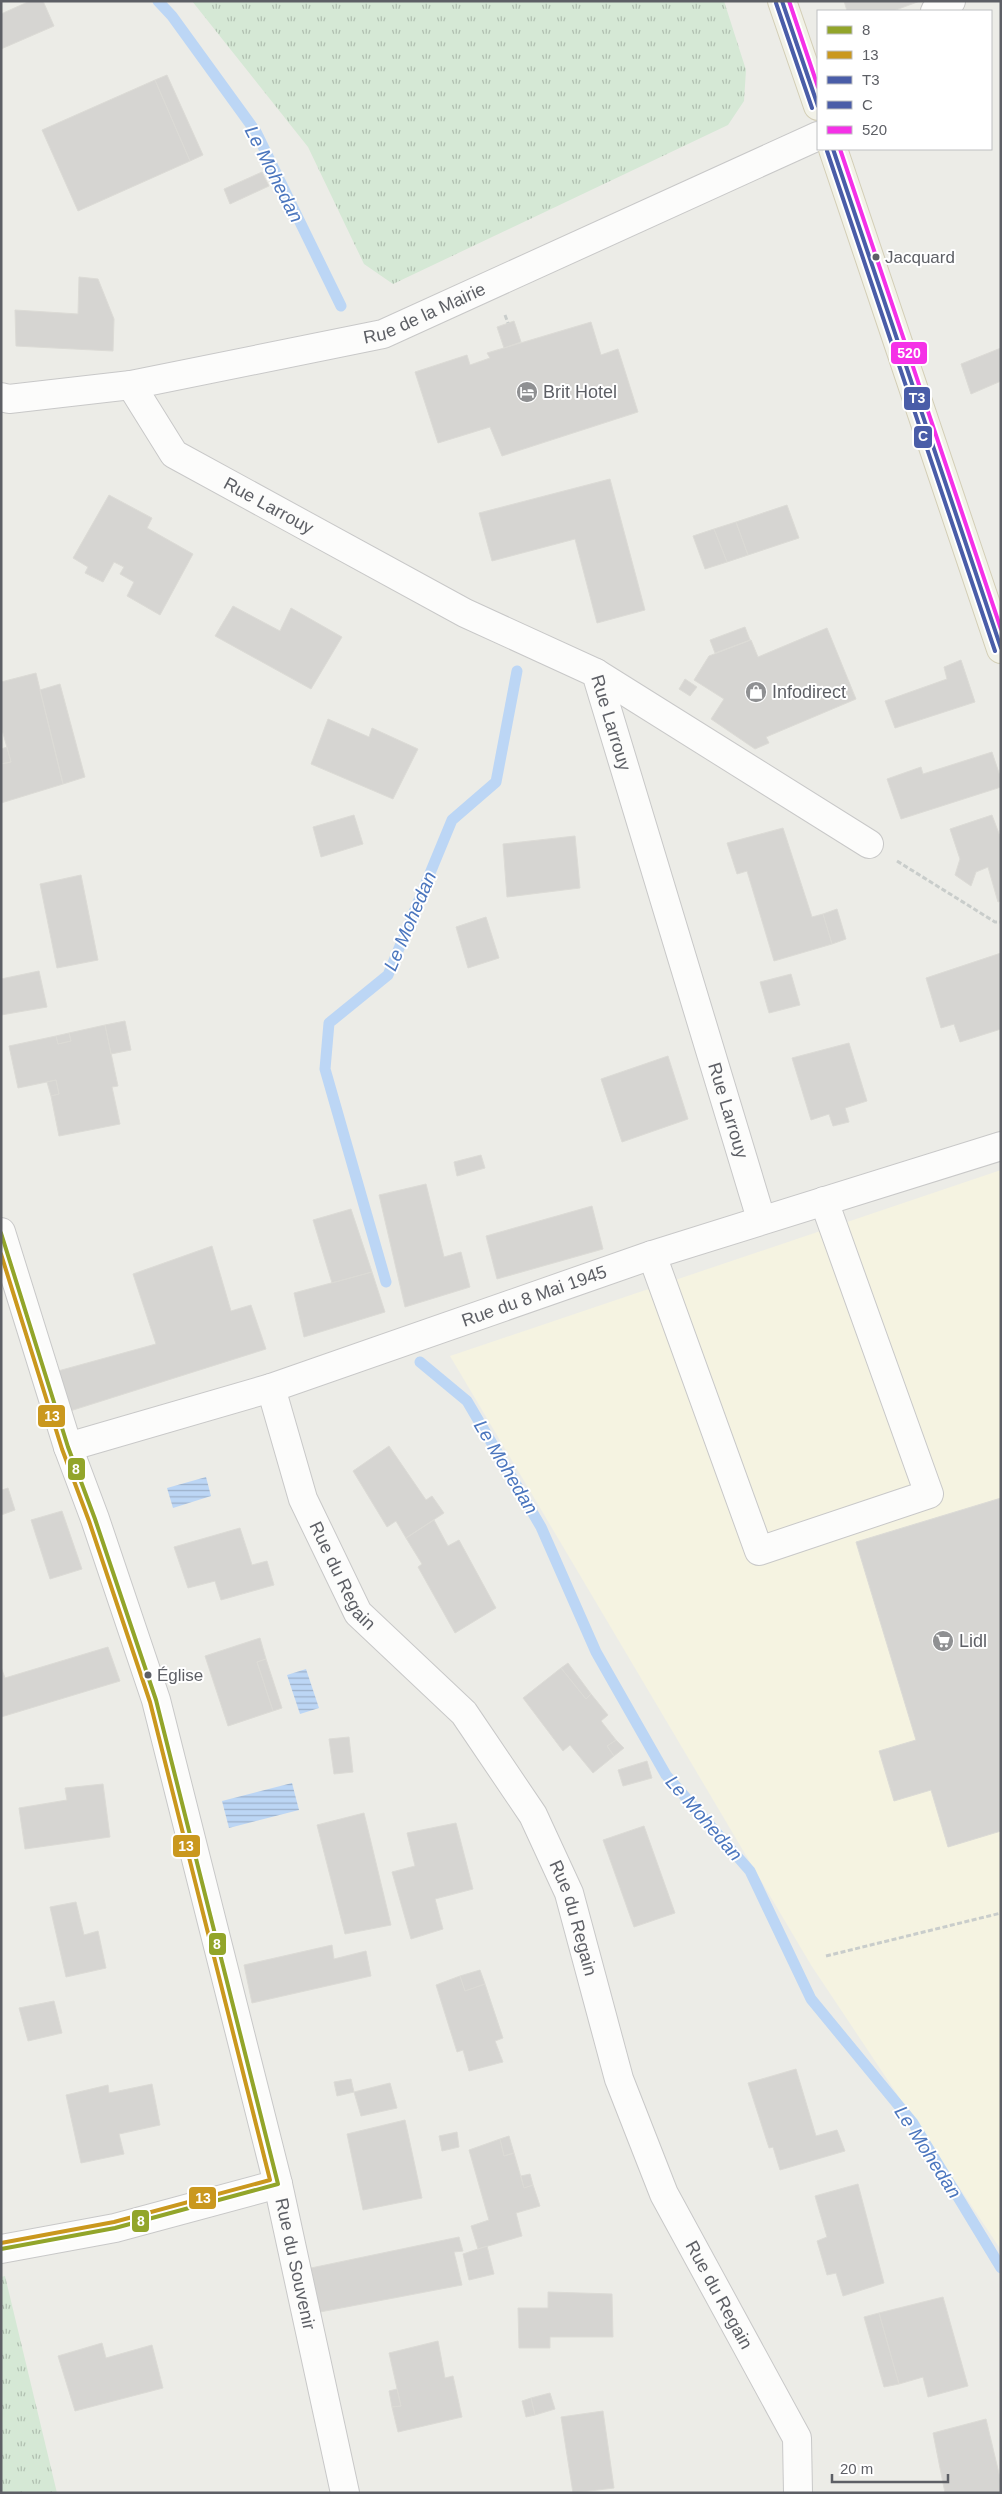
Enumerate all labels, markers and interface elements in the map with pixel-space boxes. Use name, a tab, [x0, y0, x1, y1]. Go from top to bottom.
legend	[817, 10, 992, 150]
text: 8	[862, 21, 870, 38]
text: 13	[862, 46, 879, 63]
text: T3	[862, 71, 880, 88]
text: C	[862, 96, 873, 113]
text: 520	[862, 121, 887, 138]
water label: Le Mohedan	[241, 122, 307, 226]
place label: Jacquard	[885, 248, 955, 267]
marker: Jacquard	[871, 252, 881, 262]
street label: Rue de la Mairie	[362, 279, 489, 348]
line badge: 520	[890, 341, 928, 365]
text: 520	[897, 345, 921, 361]
hotel icon: Brit Hotel	[515, 380, 539, 404]
place label: Brit Hotel	[543, 382, 617, 402]
line badge: T3	[903, 386, 931, 411]
text: T3	[909, 390, 925, 406]
line badge: C	[913, 425, 933, 449]
text: C	[918, 428, 928, 444]
street label: Rue Larrouy	[220, 473, 317, 538]
street label: Rue Larrouy	[587, 672, 635, 773]
shop icon: Infodirect	[744, 680, 768, 704]
place label: Infodirect	[772, 682, 846, 702]
water label: Le Mohedan	[380, 868, 440, 974]
street label: Rue Larrouy	[704, 1060, 752, 1161]
street label: Rue du 8 Mai 1945	[459, 1262, 609, 1331]
line badge: 13	[37, 1404, 66, 1428]
text: 13	[44, 1408, 60, 1424]
water label: Le Mohedan	[470, 1416, 542, 1518]
line badge: 8	[67, 1457, 86, 1481]
text: 8	[72, 1461, 80, 1477]
street label: Rue du Regain	[305, 1518, 379, 1634]
supermarket icon: Lidl	[931, 1629, 955, 1653]
place label: Lidl	[959, 1631, 987, 1651]
place label: Église	[157, 1666, 203, 1685]
marker: Église	[143, 1670, 153, 1680]
water label: Le Mohedan	[661, 1771, 747, 1865]
line badge: 13	[172, 1834, 201, 1858]
text: 13	[178, 1838, 194, 1854]
street label: Rue du Regain	[545, 1857, 601, 1978]
line badge: 8	[208, 1932, 227, 1956]
text: 8	[213, 1936, 221, 1952]
water label: Le Mohedan	[890, 2102, 966, 2202]
line badge: 13	[188, 2186, 217, 2210]
text: 13	[195, 2190, 211, 2206]
street label: Rue du Souvenir	[271, 2196, 319, 2332]
line badge: 8	[131, 2209, 150, 2233]
text: 8	[137, 2213, 145, 2229]
street label: Rue du Regain	[682, 2237, 757, 2353]
scale bar	[832, 2452, 948, 2484]
text: 20 m	[840, 2460, 873, 2477]

